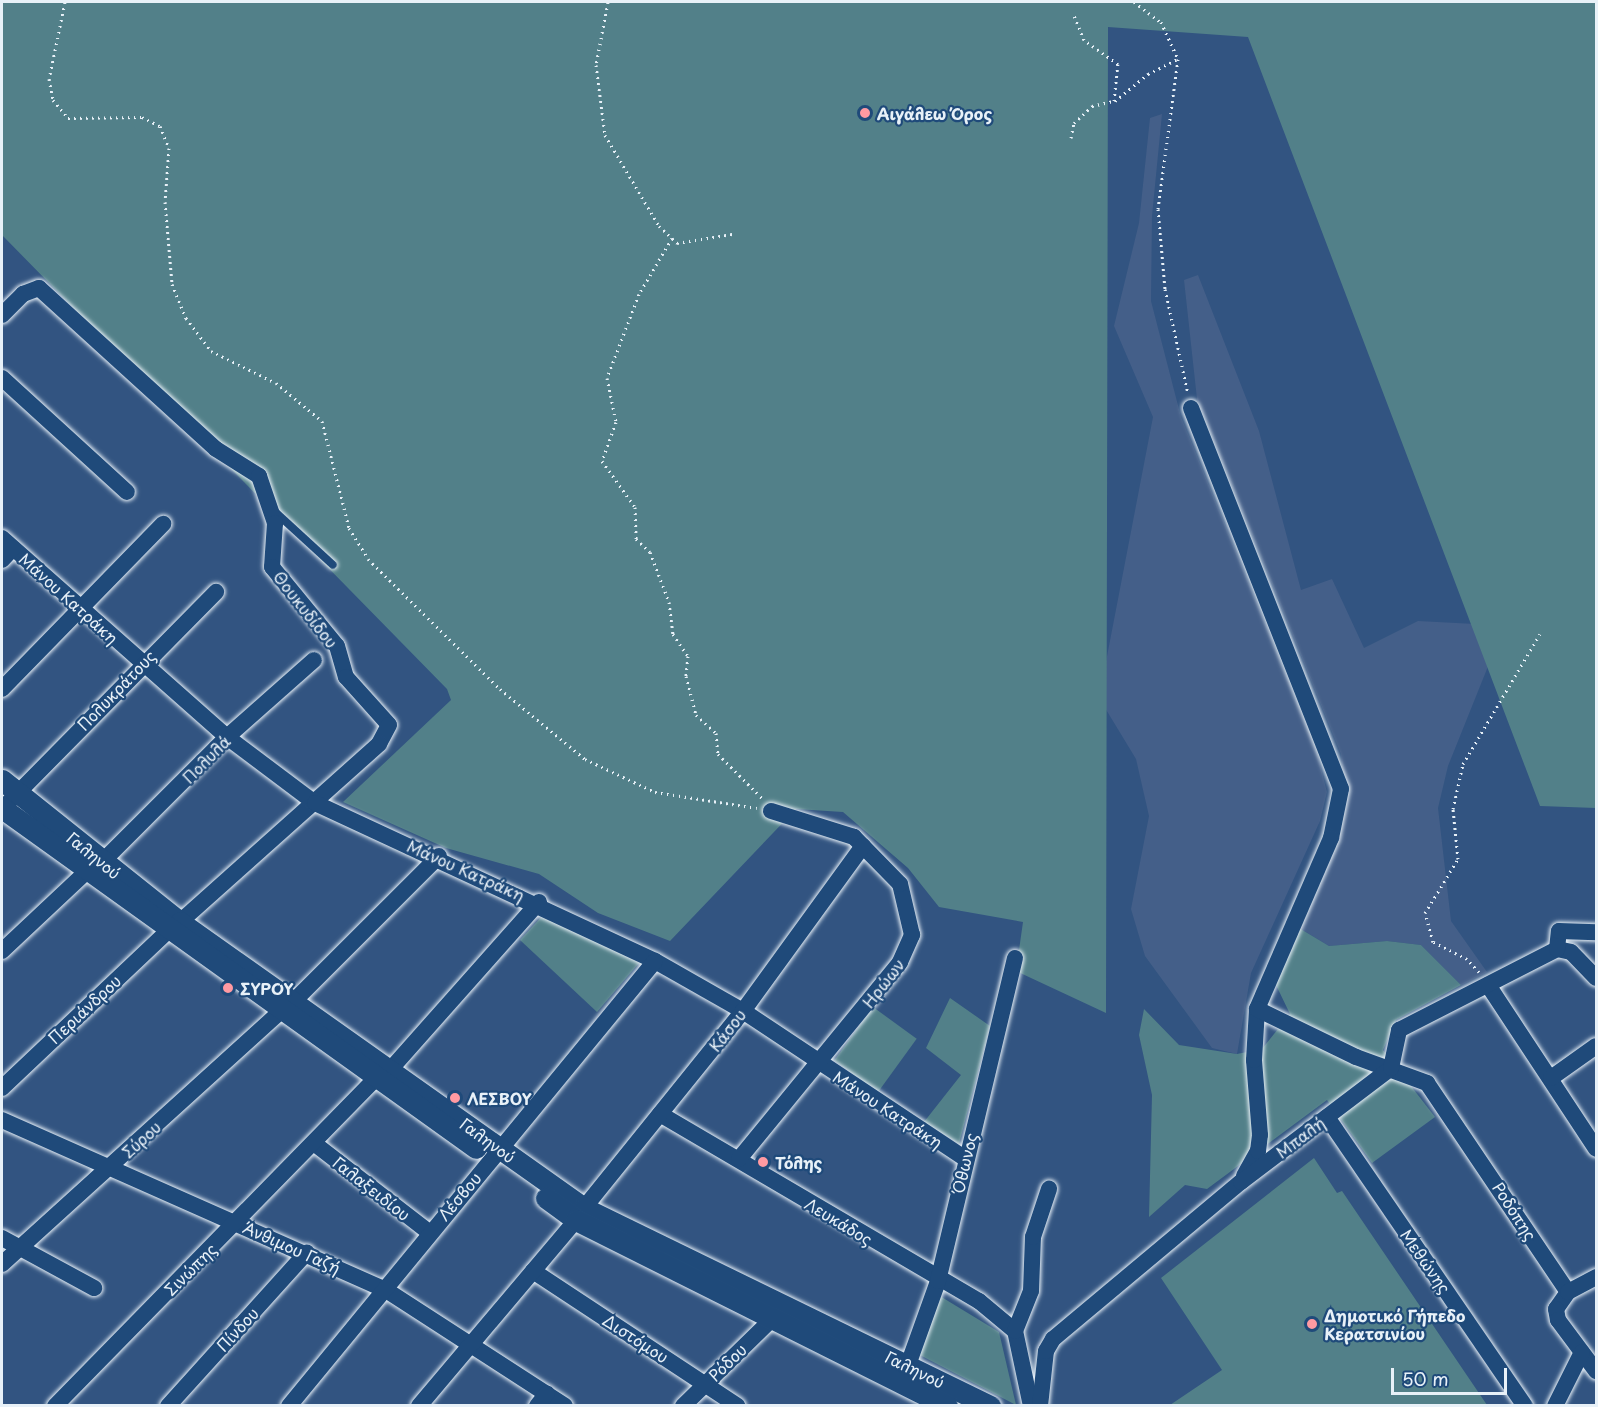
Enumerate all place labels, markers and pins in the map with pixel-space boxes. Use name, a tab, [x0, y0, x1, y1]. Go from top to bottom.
place label: Αιγάλεω Όρος	[877, 103, 993, 123]
marker: Αιγάλεω Όρος	[858, 106, 872, 120]
place label: ΣΥΡΟΥ	[240, 978, 293, 998]
marker: ΣΥΡΟΥ	[221, 981, 235, 995]
place label: ΛΕΣΒΟΥ	[467, 1088, 532, 1108]
marker: ΛΕΣΒΟΥ	[448, 1091, 462, 1105]
place label: Τόλης	[775, 1152, 822, 1172]
marker: Τόλης	[756, 1155, 770, 1169]
place label: Δημοτικό Γήπεδο Κερατσινίου	[1324, 1305, 1466, 1343]
marker: Δημοτικό Γήπεδο Κερατσινίου	[1305, 1317, 1319, 1331]

